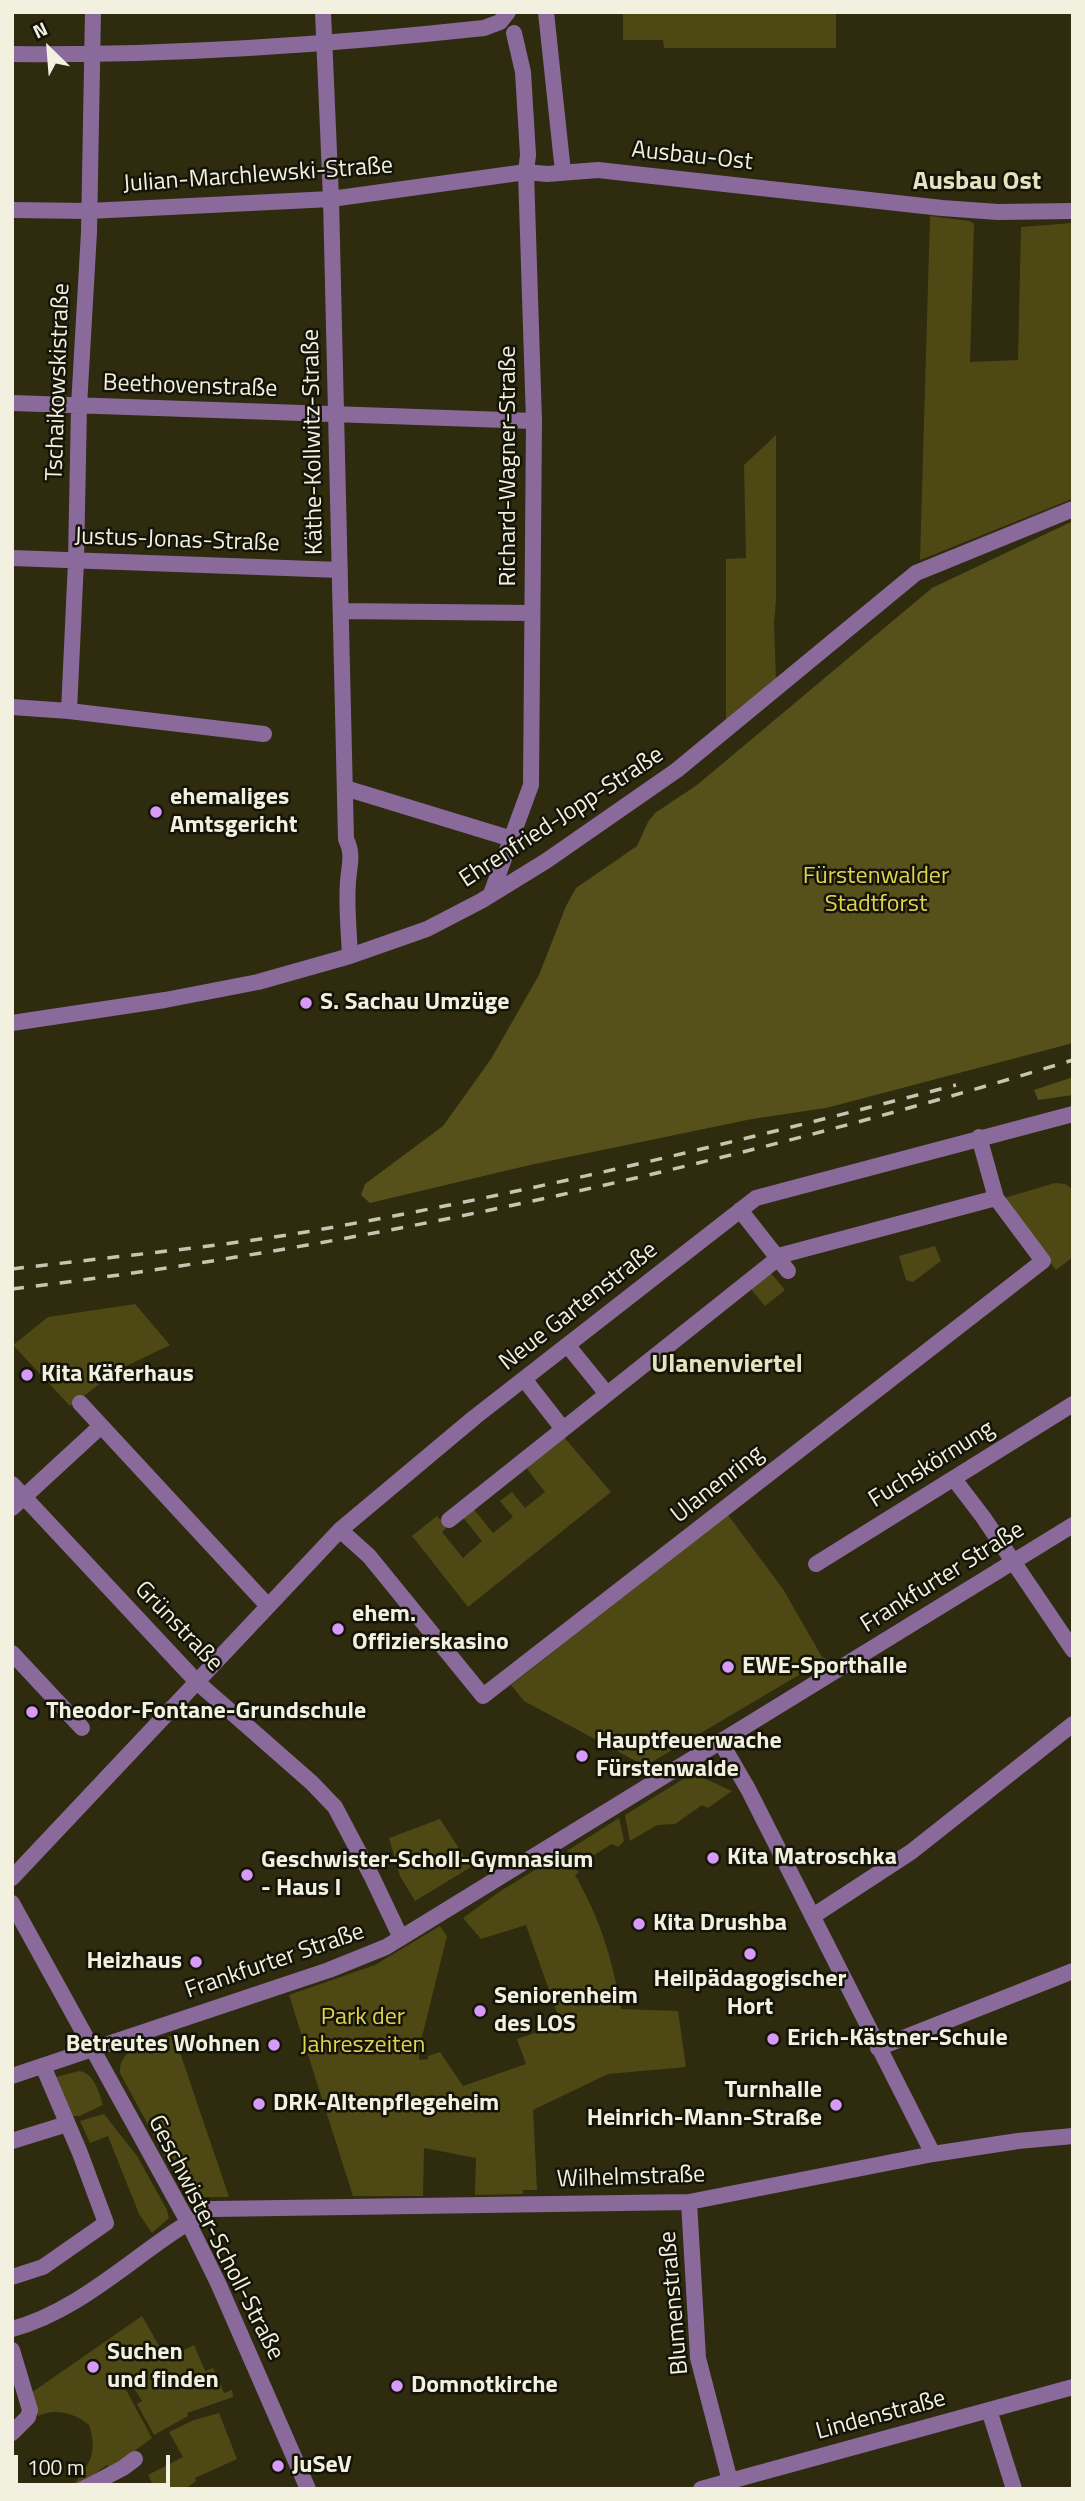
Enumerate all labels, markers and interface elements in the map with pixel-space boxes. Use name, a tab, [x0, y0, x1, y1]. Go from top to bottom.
north arrow	[14, 14, 84, 84]
text: N	[28, 14, 52, 45]
street label: Ausbau-Ost	[630, 136, 754, 178]
street label: Julian-Marchlewski-Straße	[122, 152, 394, 200]
district label: Ausbau Ost	[913, 167, 1041, 199]
street label: Tschaikowskistraße	[41, 283, 77, 481]
street label: Käthe-Kollwitz-Straße	[298, 329, 330, 555]
street label: Richard-Wagner-Straße	[495, 346, 523, 586]
street label: Beethovenstraße	[102, 370, 278, 404]
street label: Justus-Jonas-Straße	[74, 523, 280, 559]
street label: Ehrenfried-Jopp-Straße	[455, 741, 669, 895]
place label: ehemaliges Amtsgericht	[170, 784, 298, 840]
marker: ehemaliges Amtsgericht	[148, 804, 164, 820]
park label: Fürstenwalder Stadtforst	[803, 863, 949, 919]
place label: S. Sachau Umzüge	[320, 989, 510, 1017]
marker: S. Sachau Umzüge	[298, 995, 314, 1011]
street label: Neue Gartenstraße	[494, 1236, 664, 1378]
district label: Ulanenviertel	[651, 1350, 803, 1382]
place label: Kita Käferhaus	[41, 1361, 194, 1389]
marker: Kita Käferhaus	[19, 1367, 35, 1383]
street label: Fuchskörnung	[864, 1415, 1000, 1515]
street label: Ulanenring	[666, 1440, 770, 1530]
street label: Frankfurter Straße	[856, 1516, 1030, 1640]
street label: Grünstraße	[128, 1576, 228, 1678]
place label: ehem. Offizierskasino	[352, 1601, 509, 1657]
marker: ehem. Offizierskasino	[330, 1621, 346, 1637]
place label: EWE-Sporthalle	[742, 1653, 907, 1681]
marker: EWE-Sporthalle	[720, 1659, 736, 1675]
place label: Theodor-Fontane-Grundschule	[46, 1698, 366, 1726]
marker: Theodor-Fontane-Grundschule	[24, 1704, 40, 1720]
place label: Hauptfeuerwache Fürstenwalde	[596, 1728, 782, 1784]
marker: Hauptfeuerwache Fürstenwalde	[574, 1748, 590, 1764]
place label: Kita Matroschka	[727, 1844, 897, 1872]
place label: Geschwister-Scholl-Gymnasium - Haus I	[261, 1847, 593, 1903]
marker: Kita Matroschka	[705, 1850, 721, 1866]
marker: Geschwister-Scholl-Gymnasium - Haus I	[239, 1867, 255, 1883]
place label: Kita Drushba	[653, 1910, 787, 1938]
marker: Kita Drushba	[631, 1916, 647, 1932]
street label: Frankfurter Straße	[182, 1918, 368, 2006]
marker: Heilpädagogischer Hort	[742, 1946, 758, 1962]
place label: Heizhaus	[86, 1948, 182, 1976]
marker: Heizhaus	[188, 1954, 204, 1970]
place label: Heilpädagogischer Hort	[654, 1966, 846, 2022]
place label: Seniorenheim des LOS	[494, 1983, 638, 2039]
marker: Seniorenheim des LOS	[472, 2003, 488, 2019]
park label: Park der Jahreszeiten	[301, 2004, 425, 2060]
place label: Erich-Kästner-Schule	[787, 2025, 1008, 2053]
place label: Betreutes Wohnen	[66, 2031, 260, 2059]
marker: Erich-Kästner-Schule	[765, 2031, 781, 2047]
marker: Betreutes Wohnen	[266, 2037, 282, 2053]
place label: Turnhalle Heinrich-Mann-Straße	[587, 2077, 822, 2133]
place label: DRK-Altenpflegeheim	[273, 2090, 499, 2118]
marker: DRK-Altenpflegeheim	[251, 2096, 267, 2112]
marker: Turnhalle Heinrich-Mann-Straße	[828, 2097, 844, 2113]
street label: Geschwister-Scholl-Straße	[141, 2111, 289, 2365]
street label: Wilhelmstraße	[556, 2161, 706, 2195]
street label: Blumenstraße	[654, 2230, 696, 2376]
place label: Suchen und finden	[107, 2339, 219, 2395]
marker: Suchen und finden	[85, 2359, 101, 2375]
place label: Domnotkirche	[411, 2372, 558, 2400]
marker: Domnotkirche	[389, 2378, 405, 2394]
street label: Lindenstraße	[813, 2385, 949, 2447]
scale bar	[18, 2442, 173, 2486]
text: 100 m	[27, 2451, 84, 2483]
place label: JuSeV	[292, 2452, 352, 2480]
marker: JuSeV	[270, 2458, 286, 2474]

